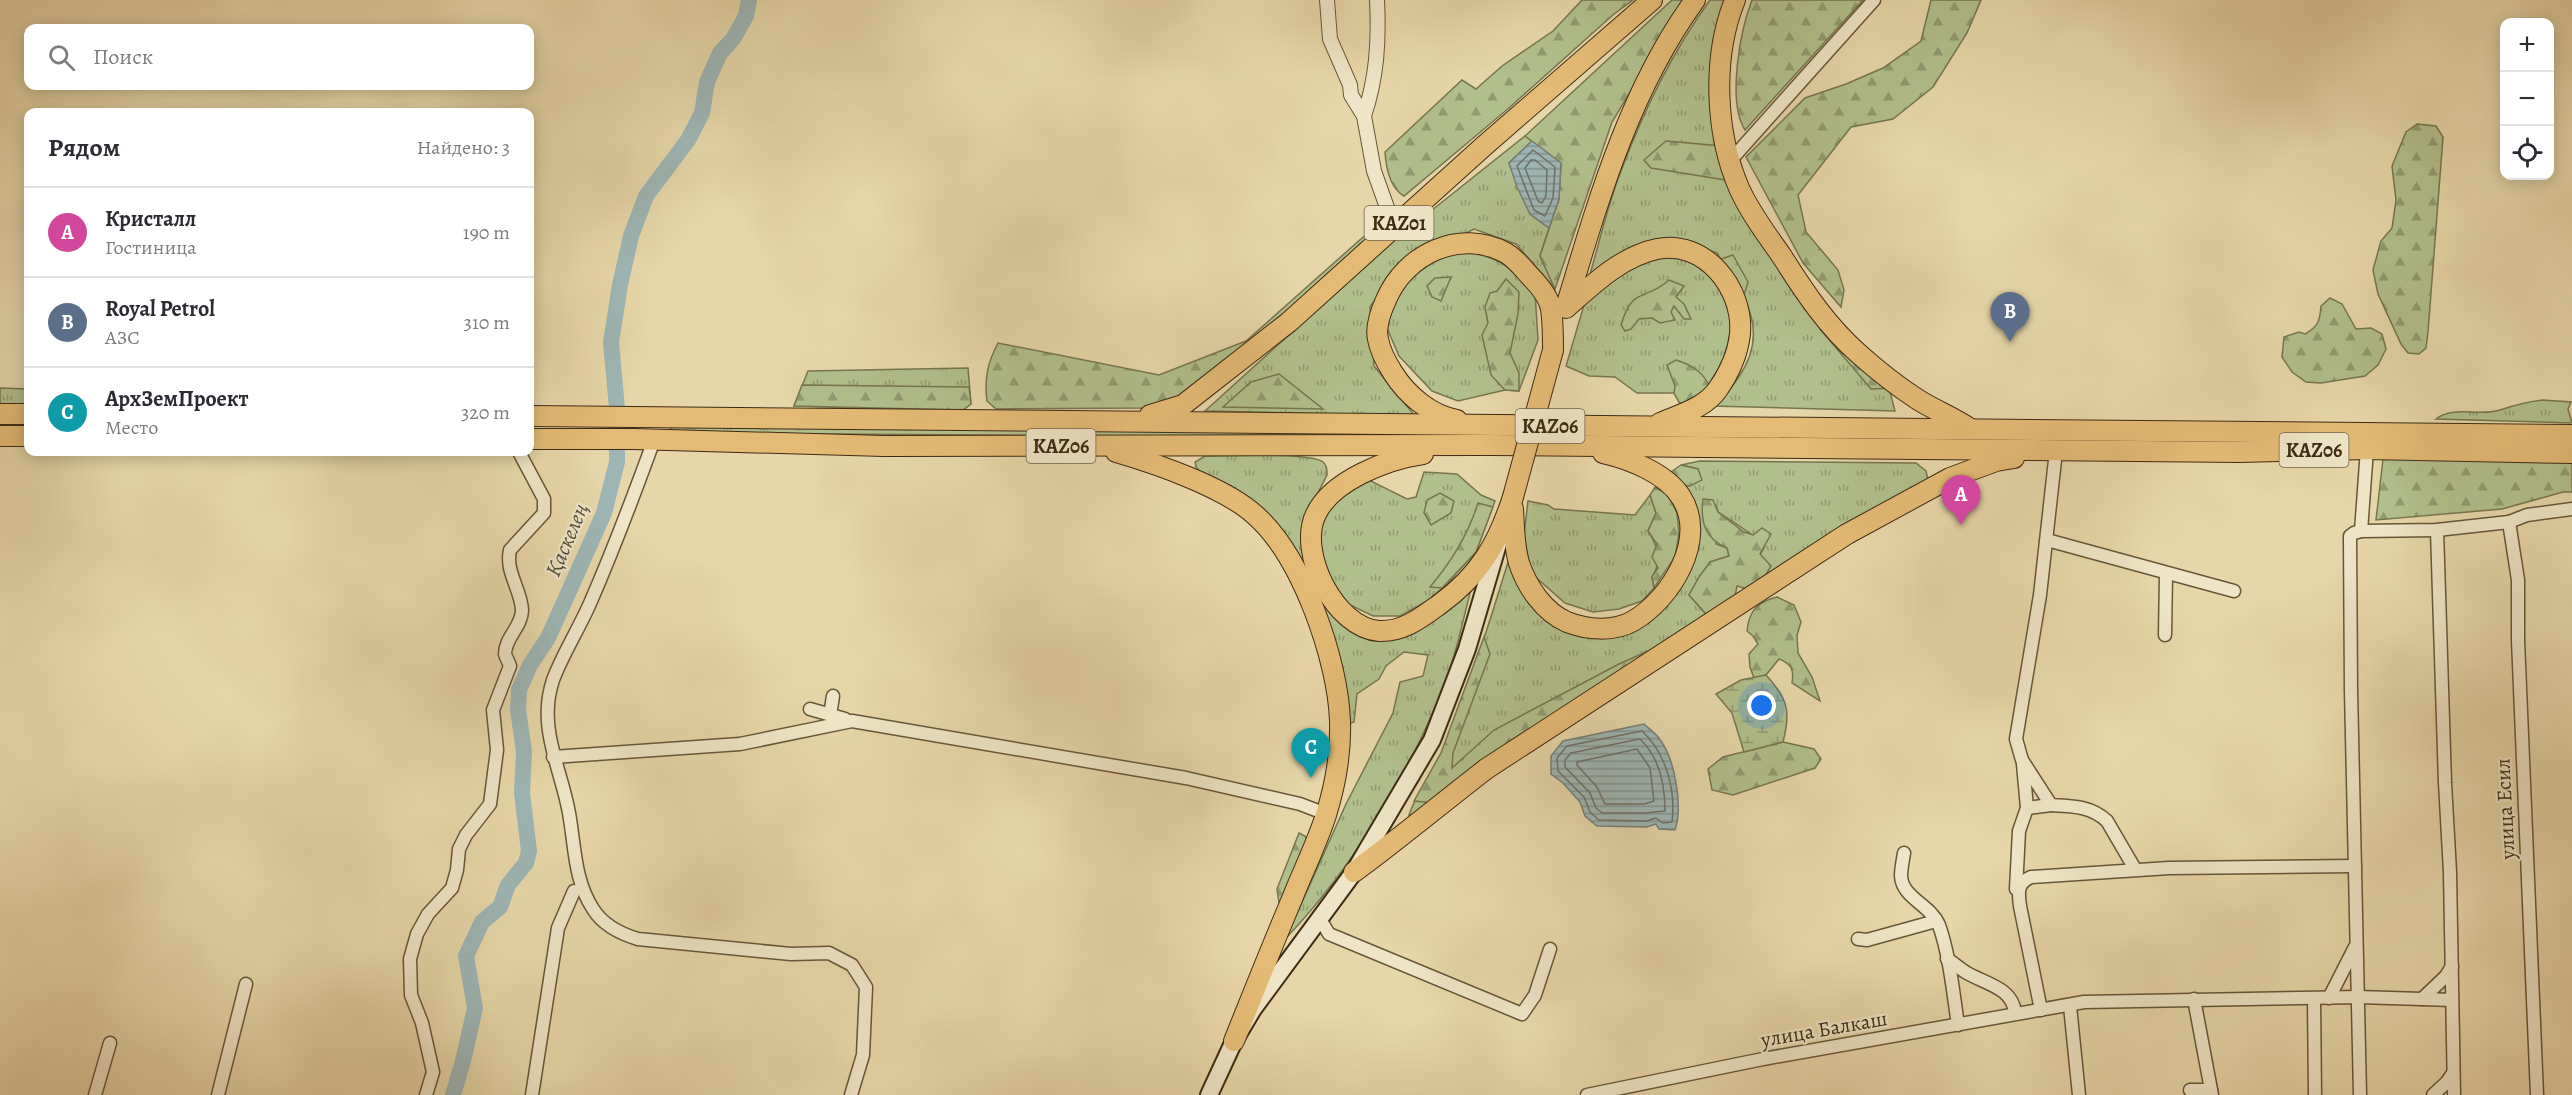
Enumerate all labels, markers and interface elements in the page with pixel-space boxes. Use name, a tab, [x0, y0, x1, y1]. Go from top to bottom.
map controls	[2500, 18, 2554, 180]
button: +	[2500, 18, 2554, 72]
search box	[24, 24, 534, 90]
icon: search	[45, 41, 78, 74]
text: Поиск	[93, 42, 153, 72]
button: −	[2500, 72, 2554, 126]
button: locate	[2500, 126, 2554, 180]
text: Рядом	[48, 130, 120, 165]
text: Найдено: 3	[417, 134, 510, 161]
text: Кристалл	[105, 204, 196, 234]
road number: KАZ01	[1364, 206, 1434, 240]
text: A	[61, 219, 74, 246]
text: 190 m	[463, 219, 510, 246]
text: Гостиница	[105, 234, 197, 261]
pin: B	[1990, 292, 2030, 342]
text: Royal Petrol	[105, 294, 215, 324]
text: B	[61, 309, 74, 336]
text: 310 m	[464, 309, 510, 336]
text: АЗС	[105, 324, 140, 351]
text: АрхЗемПроект	[105, 384, 249, 414]
text: C	[61, 399, 74, 426]
text: 320 m	[461, 399, 510, 426]
road number: KАZ06	[1516, 409, 1584, 443]
text: Место	[105, 414, 158, 441]
road number: KАZ06	[1026, 429, 1096, 463]
road number: KАZ06	[2280, 433, 2348, 467]
pin: A	[1942, 476, 1980, 525]
water label: Қаскелең	[538, 499, 596, 581]
your location	[1747, 691, 1776, 720]
pin: C	[1292, 728, 1330, 778]
street label: улица Есил	[2488, 758, 2522, 861]
street label: улица Балкаш	[1758, 1004, 1889, 1054]

